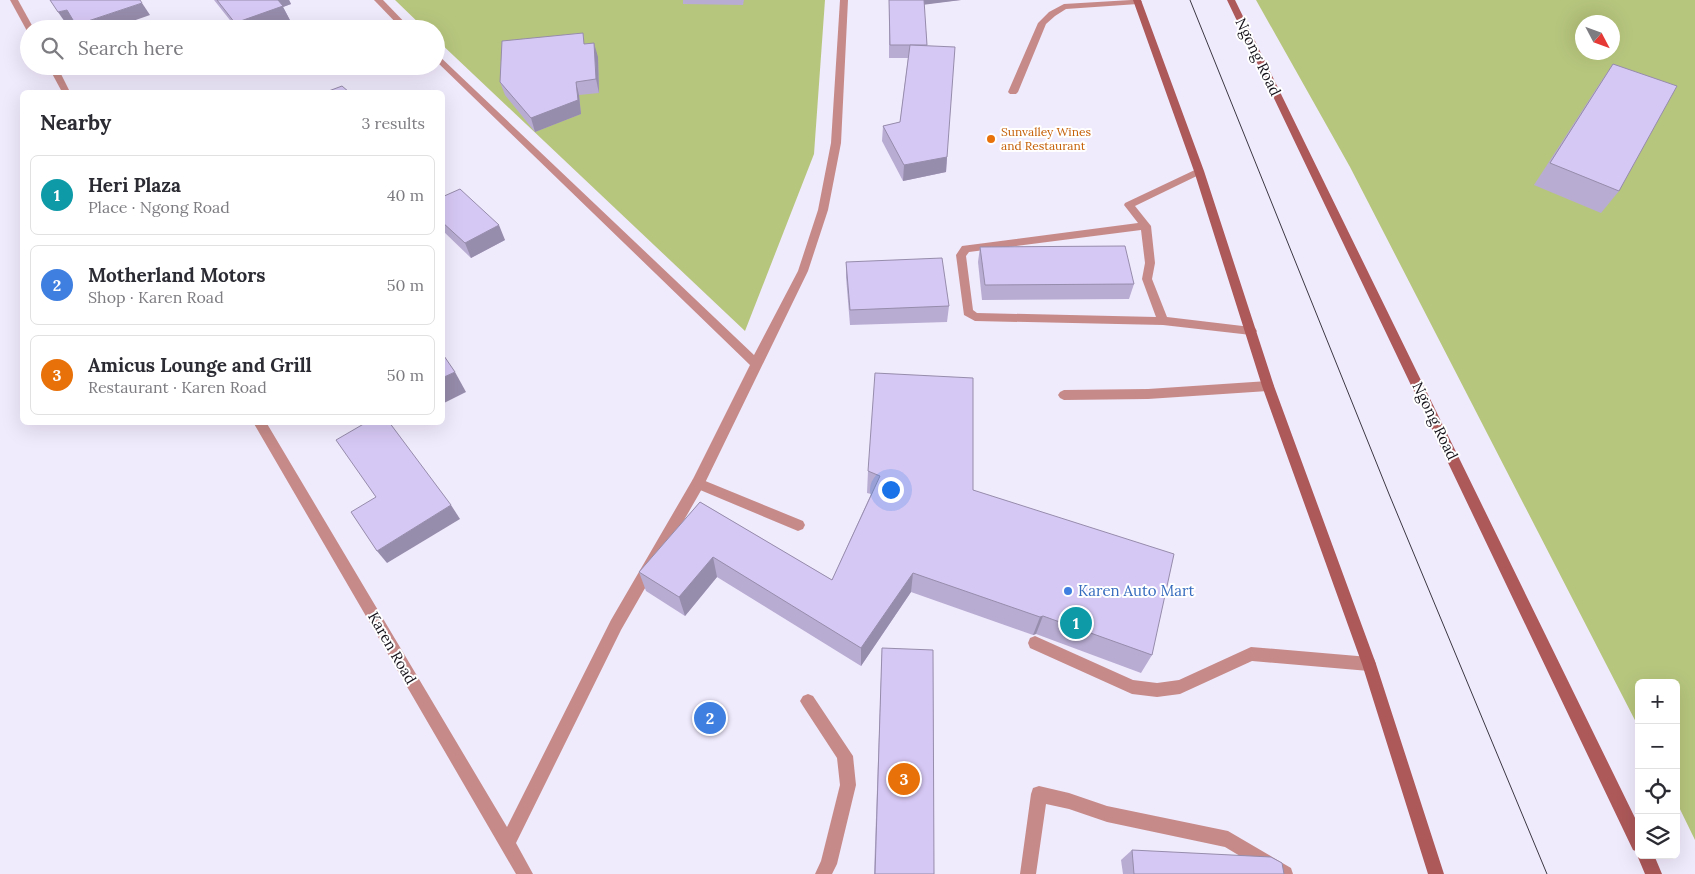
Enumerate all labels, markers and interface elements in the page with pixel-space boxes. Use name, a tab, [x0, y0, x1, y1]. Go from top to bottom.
street label: Ngong Road	[1231, 15, 1286, 99]
north arrow	[1575, 15, 1620, 60]
search box	[20, 20, 445, 75]
icon: search	[38, 34, 66, 62]
text: Search here	[78, 36, 184, 60]
text: Nearby	[40, 109, 111, 136]
text: 3 results	[361, 113, 425, 133]
place label: Sunvalley Wines and Restaurant	[1001, 124, 1091, 153]
marker: Sunvalley Wines and Restaurant	[985, 133, 997, 145]
text: Heri Plaza	[88, 173, 181, 197]
text: 1	[54, 185, 60, 205]
text: 40 m	[387, 185, 424, 205]
text: Place · Ngong Road	[88, 197, 230, 217]
text: Motherland Motors	[88, 263, 266, 287]
text: 2	[53, 275, 61, 295]
text: 50 m	[387, 275, 424, 295]
text: Shop · Karen Road	[88, 287, 224, 307]
text: Amicus Lounge and Grill	[88, 353, 312, 377]
text: 3	[53, 365, 61, 385]
text: 50 m	[387, 365, 424, 385]
text: Restaurant · Karen Road	[88, 377, 267, 397]
street label: Ngong Road	[1408, 379, 1463, 463]
your location	[878, 477, 904, 503]
place label: Karen Auto Mart	[1078, 581, 1195, 600]
marker: Karen Auto Mart	[1062, 585, 1074, 597]
pin: 1	[1060, 604, 1092, 642]
street label: Karen Road	[364, 608, 421, 687]
map controls	[1635, 679, 1680, 859]
button: +	[1635, 679, 1680, 724]
pin: 2	[694, 699, 726, 737]
button: −	[1635, 724, 1680, 769]
pin: 3	[888, 760, 920, 798]
button: locate	[1635, 769, 1680, 814]
button: layers	[1635, 814, 1680, 859]

